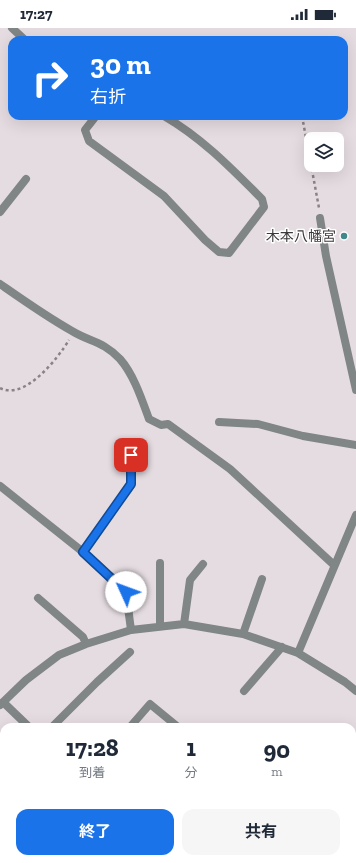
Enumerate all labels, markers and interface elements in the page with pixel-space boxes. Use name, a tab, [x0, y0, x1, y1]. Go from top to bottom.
text: 17:27	[20, 5, 52, 23]
text: 30 m	[90, 48, 151, 81]
icon: right	[24, 52, 76, 104]
text: 右折	[90, 86, 126, 108]
map controls	[304, 132, 344, 172]
button: layers	[304, 132, 344, 172]
place label: 木本八幡宮	[266, 228, 336, 245]
marker: 木本八幡宮	[339, 231, 349, 241]
pin	[114, 438, 148, 472]
icon: arrive	[120, 444, 142, 466]
position arrow	[105, 571, 147, 613]
text: 17:28	[66, 733, 119, 762]
text: 1	[186, 733, 196, 762]
text: 90	[263, 735, 290, 764]
text: m	[271, 764, 282, 779]
text: 到着	[79, 765, 105, 780]
text: 分	[185, 765, 198, 780]
button: 終了	[16, 809, 174, 855]
button: 共有	[182, 809, 340, 855]

